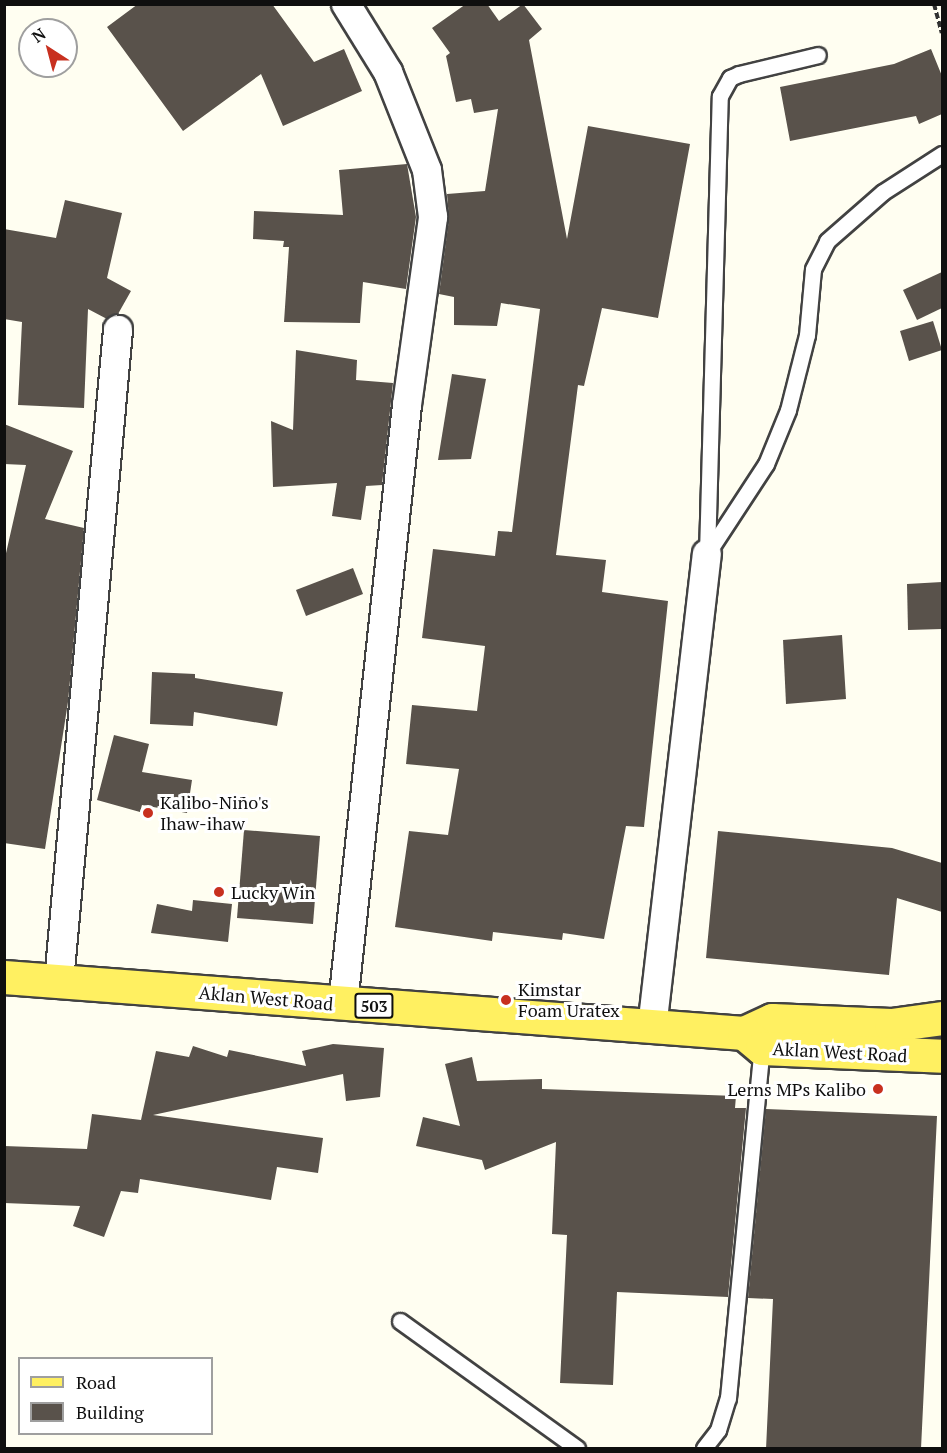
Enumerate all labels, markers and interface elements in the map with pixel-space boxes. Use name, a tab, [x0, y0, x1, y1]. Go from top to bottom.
north arrow	[18, 18, 78, 78]
text: N	[27, 23, 50, 48]
place label: Kalibo-Niño's Ihaw-ihaw	[160, 792, 269, 834]
marker: Kalibo-Niño's Ihaw-ihaw	[141, 806, 155, 820]
place label: Lucky Win	[231, 881, 315, 903]
marker: Lucky Win	[212, 885, 226, 899]
place label: Kimstar Foam Uratex	[518, 979, 620, 1022]
street label: Aklan West Road	[198, 981, 334, 1015]
road number: 503	[353, 993, 395, 1019]
marker: Kimstar Foam Uratex	[499, 993, 513, 1007]
street label: Aklan West Road	[772, 1038, 908, 1066]
place label: Lerns MPs Kalibo	[727, 1078, 866, 1100]
marker: Lerns MPs Kalibo	[871, 1082, 885, 1096]
legend	[18, 1357, 213, 1435]
text: Road	[76, 1370, 116, 1394]
text: Building	[76, 1400, 144, 1424]

